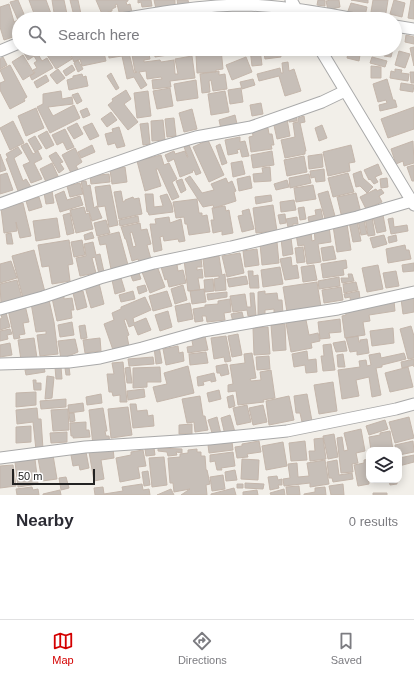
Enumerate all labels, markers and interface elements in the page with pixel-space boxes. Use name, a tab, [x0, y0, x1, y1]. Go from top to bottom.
search box	[12, 12, 402, 56]
icon: search	[26, 23, 48, 45]
text: Search here	[58, 26, 140, 43]
map controls	[366, 447, 402, 483]
button: layers	[366, 447, 402, 483]
scale bar	[12, 467, 95, 486]
text: 50 m	[18, 470, 42, 482]
text: Nearby	[16, 511, 74, 530]
text: 0 results	[349, 514, 398, 529]
tab: Map	[52, 630, 74, 666]
tab: Directions	[178, 630, 227, 666]
tab: Saved	[331, 630, 362, 666]

